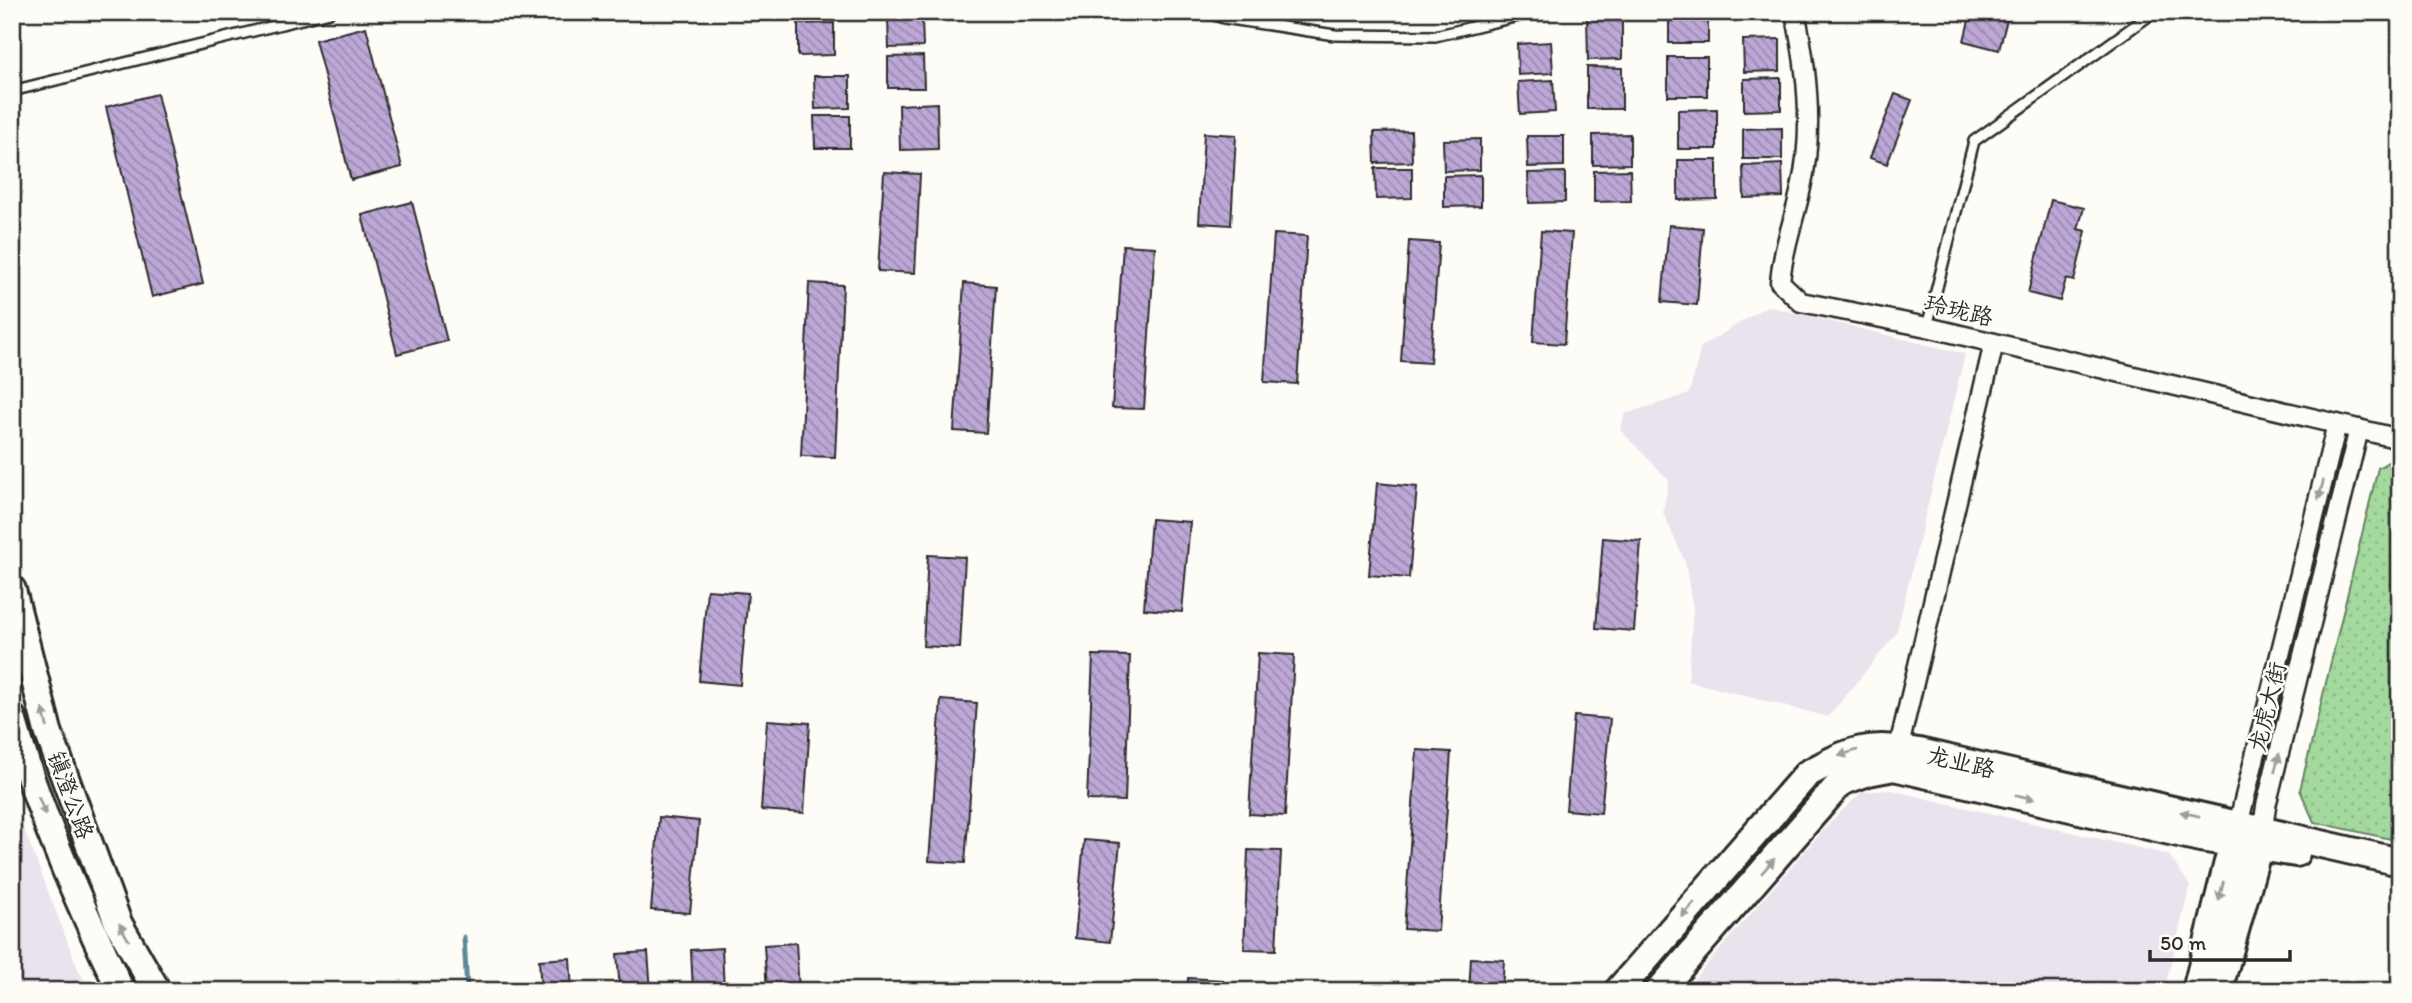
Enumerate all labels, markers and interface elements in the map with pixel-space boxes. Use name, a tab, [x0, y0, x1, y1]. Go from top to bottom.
street label: 玲珑路	[1922, 289, 1996, 331]
one-way arrow	[2315, 479, 2326, 501]
street label: 龙虎大街	[2242, 659, 2292, 755]
one-way arrow	[39, 707, 50, 729]
street label: 龙业路	[1924, 741, 1998, 783]
street label: 镇澄公路	[42, 747, 100, 843]
one-way arrow	[1838, 749, 1859, 759]
one-way arrow	[2272, 752, 2283, 774]
one-way arrow	[2014, 792, 2036, 803]
one-way arrow	[36, 795, 47, 816]
one-way arrow	[2179, 808, 2201, 819]
one-way arrow	[1760, 857, 1775, 874]
one-way arrow	[2215, 880, 2226, 902]
one-way arrow	[1681, 902, 1696, 919]
scale bar	[2150, 919, 2290, 963]
one-way arrow	[118, 922, 130, 941]
text: 50 m	[2160, 930, 2207, 955]

